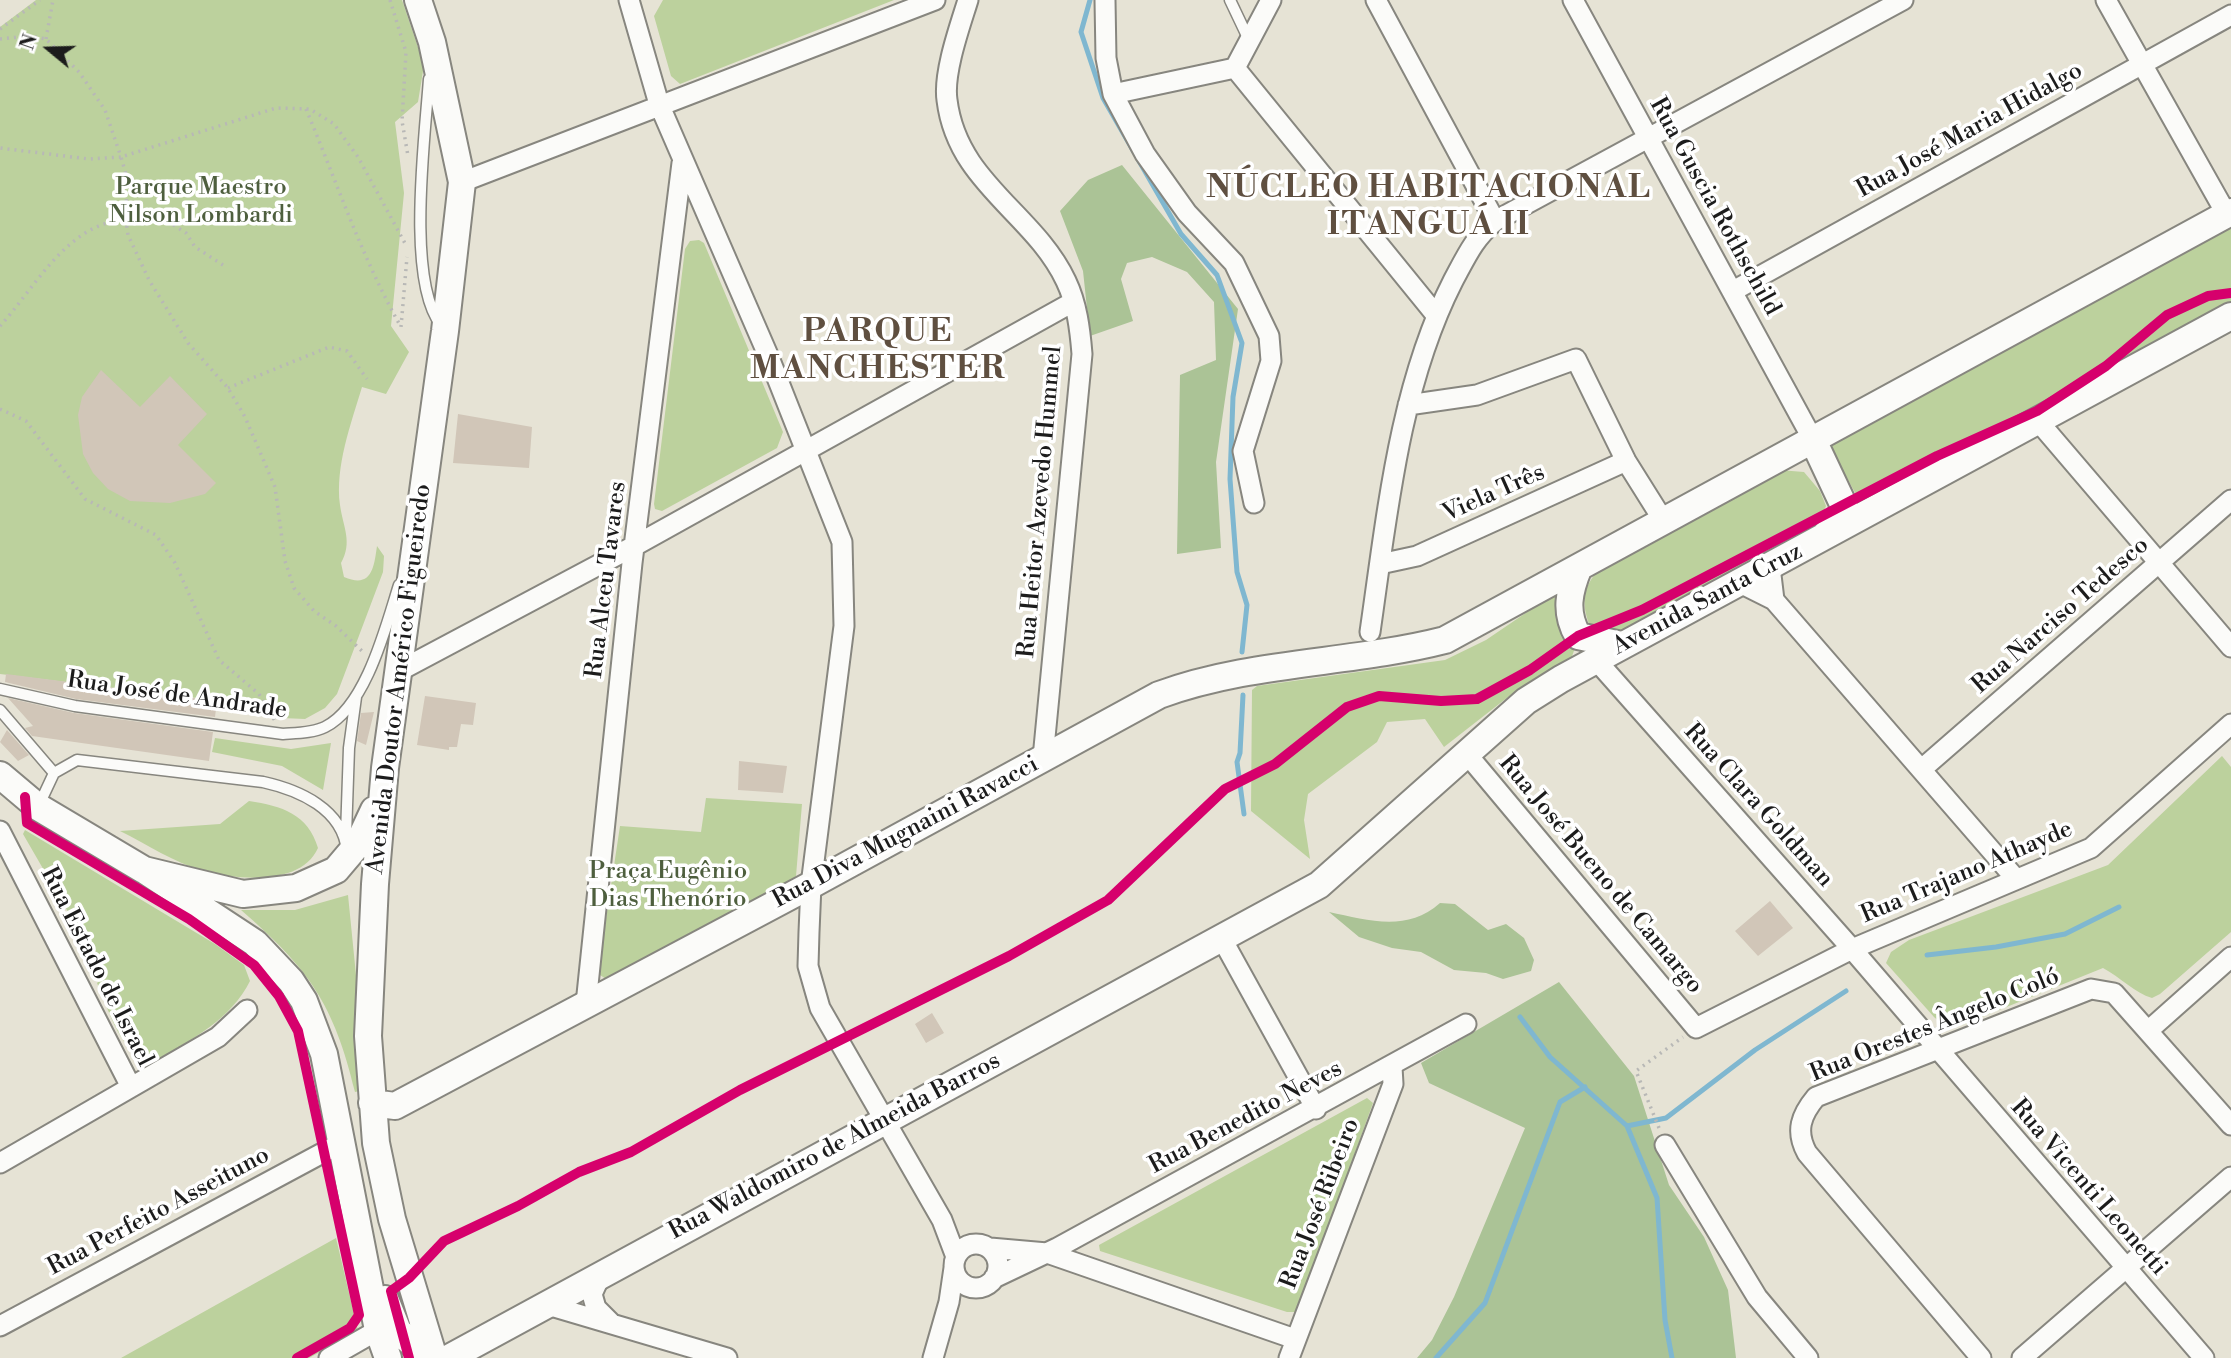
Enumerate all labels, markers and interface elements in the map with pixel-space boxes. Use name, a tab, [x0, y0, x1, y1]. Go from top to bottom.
north arrow	[14, 14, 84, 84]
text: N	[15, 31, 43, 53]
street label: Rua José Maria Hidalgo	[1852, 57, 2088, 205]
street label: Rua Guscia Rothschild	[1642, 93, 1786, 321]
district label: NÚCLEO HABITACIONAL ITANGUÁ II	[1208, 170, 1650, 245]
park label: Parque Maestro Nilson Lombardi	[109, 174, 293, 230]
district label: PARQUE MANCHESTER	[751, 314, 1005, 389]
street label: Rua Heitor Azevedo Hummel	[1013, 345, 1069, 659]
street label: Viela Três	[1438, 459, 1550, 529]
street label: Rua Alceu Tavares	[581, 480, 633, 680]
street label: Avenida Doutor Américo Figueiredo	[362, 482, 438, 876]
street label: Rua Narciso Tedesco	[1967, 531, 2155, 701]
street label: Avenida Santa Cruz	[1608, 538, 1808, 662]
street label: Rua José de Andrade	[65, 666, 289, 726]
street label: Rua Clara Goldman	[1677, 718, 1839, 894]
street label: Rua José Bueno de Camargo	[1492, 750, 1708, 1000]
street label: Rua Diva Mugnaini Ravacci	[768, 751, 1044, 915]
street label: Rua Trajano Athayde	[1857, 815, 2077, 931]
park label: Praça Eugênio Dias Thenório	[589, 858, 747, 914]
street label: Rua Estado de Israel	[33, 863, 159, 1071]
street label: Rua Orestes Ângelo Coló	[1806, 963, 2064, 1089]
street label: Rua Waldomiro de Almeida Barros	[664, 1047, 1006, 1247]
street label: Rua Benedito Neves	[1145, 1055, 1347, 1181]
street label: Rua Vicenti Leonetti	[2004, 1094, 2172, 1282]
street label: Rua José Ribeiro	[1275, 1115, 1367, 1293]
street label: Rua Perfeito Asseituno	[43, 1141, 275, 1283]

